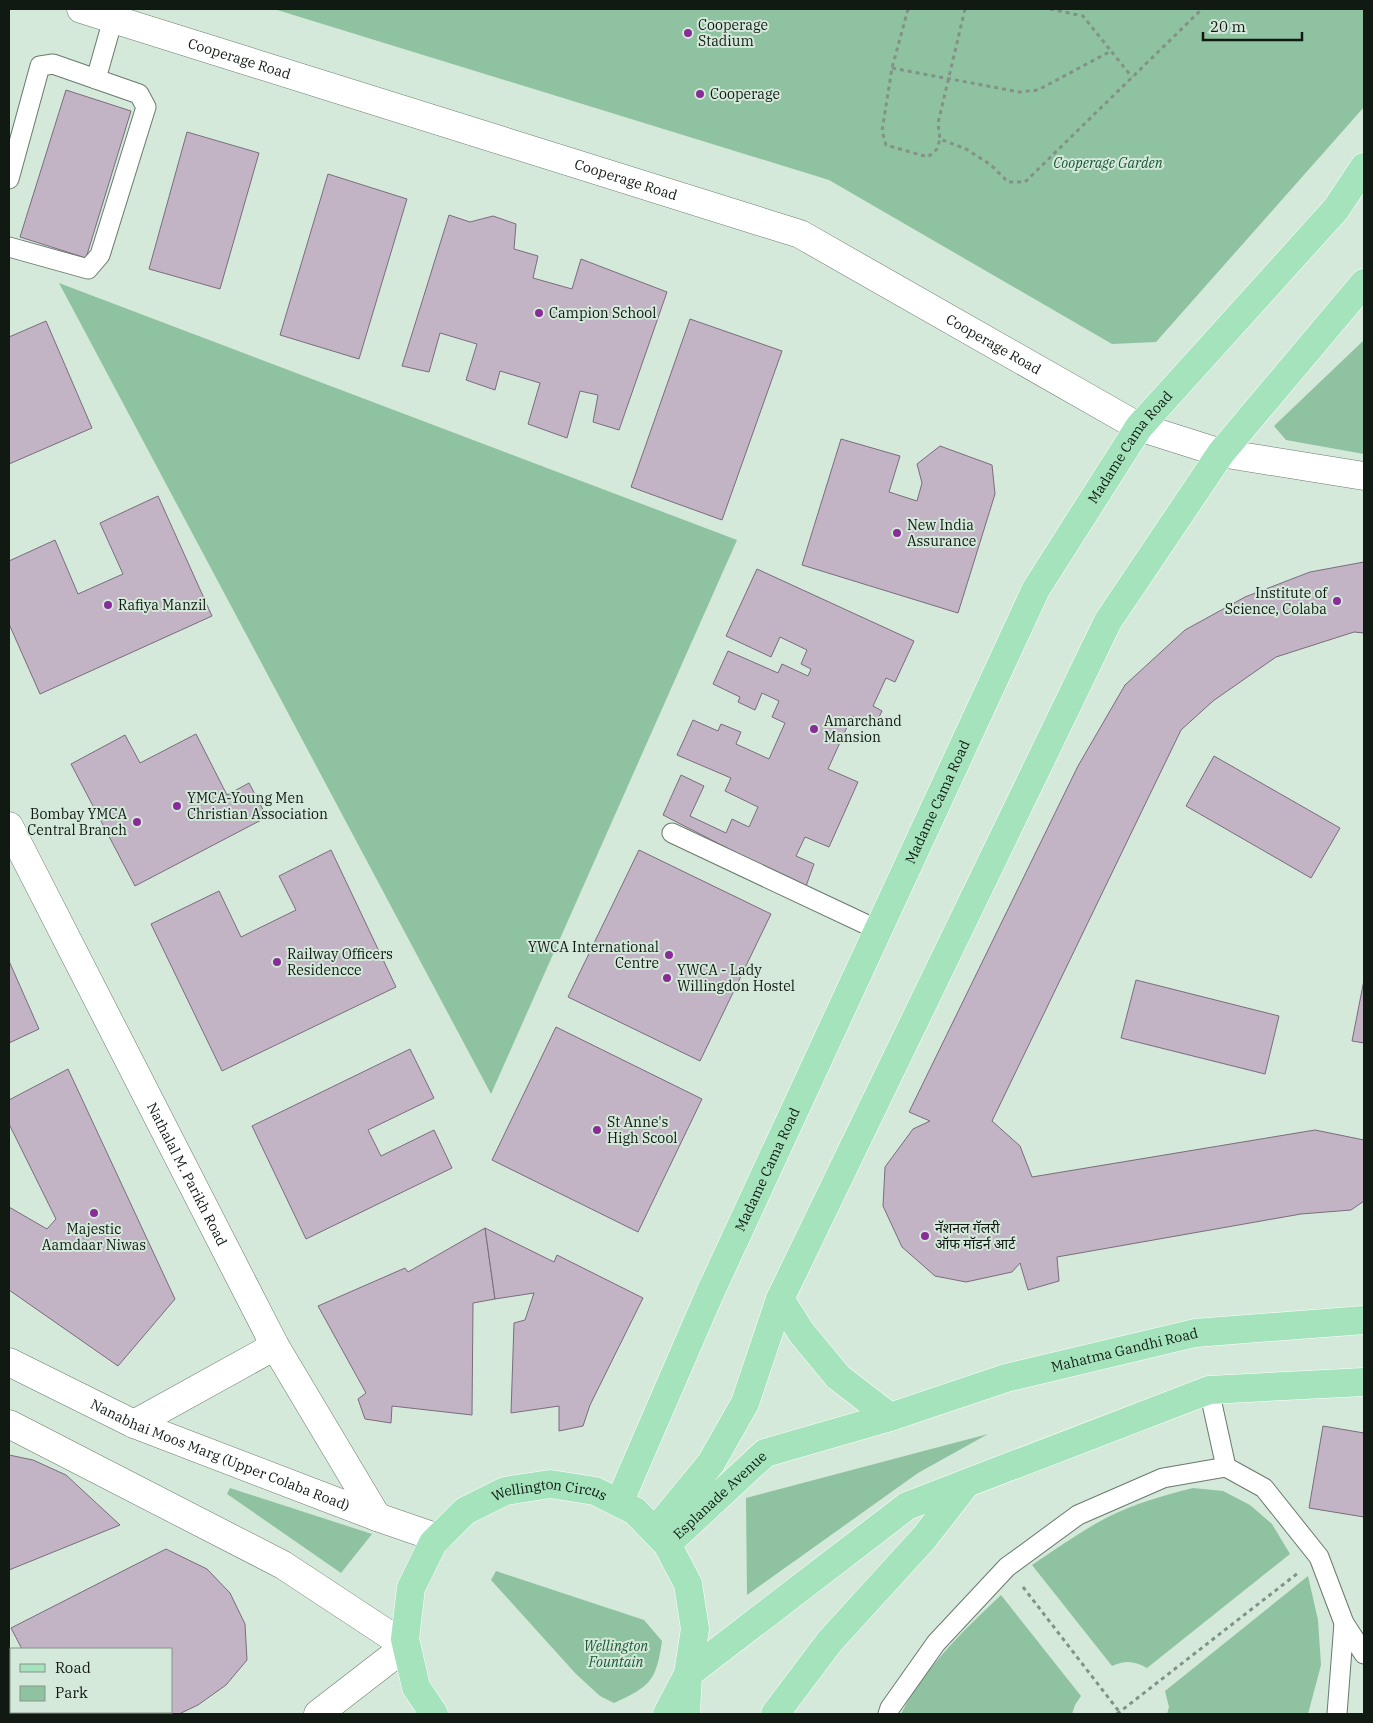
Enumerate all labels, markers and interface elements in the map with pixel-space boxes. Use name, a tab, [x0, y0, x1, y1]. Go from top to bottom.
scale bar	[1203, 10, 1302, 42]
place label: Cooperage Stadium	[698, 16, 768, 50]
text: 20 m	[1210, 17, 1246, 36]
marker: Cooperage Stadium	[682, 27, 694, 39]
street label: Cooperage Road	[186, 34, 293, 83]
place label: Cooperage	[710, 85, 780, 103]
marker: Cooperage	[694, 88, 706, 100]
park label: Cooperage Garden	[1053, 154, 1163, 172]
street label: Cooperage Road	[572, 155, 680, 204]
place label: Campion School	[549, 304, 656, 322]
marker: Campion School	[533, 307, 545, 319]
street label: Cooperage Road	[943, 310, 1045, 379]
street label: Madame Cama Road	[1084, 387, 1177, 507]
place label: New India Assurance	[907, 516, 976, 550]
marker: New India Assurance	[891, 527, 903, 539]
place label: Institute of Science, Colaba	[1225, 584, 1328, 618]
marker: Institute of Science, Colaba	[1331, 595, 1343, 607]
place label: Rafiya Manzil	[118, 596, 207, 614]
marker: Rafiya Manzil	[102, 599, 114, 611]
place label: Amarchand Mansion	[824, 712, 902, 746]
marker: Amarchand Mansion	[808, 723, 820, 735]
street label: Madame Cama Road	[901, 737, 974, 867]
place label: YMCA-Young Men Christian Association	[187, 789, 328, 823]
marker: YMCA-Young Men Christian Association	[171, 800, 183, 812]
place label: Bombay YMCA Central Branch	[27, 805, 127, 839]
marker: Bombay YMCA Central Branch	[131, 816, 143, 828]
place label: YWCA International Centre	[528, 938, 659, 972]
place label: Railway Officers Residencce	[287, 945, 393, 979]
marker: YWCA International Centre	[663, 949, 675, 961]
marker: Railway Officers Residencce	[271, 956, 283, 968]
place label: YWCA - Lady Willingdon Hostel	[677, 961, 795, 995]
marker: YWCA - Lady Willingdon Hostel	[661, 972, 673, 984]
street label: Nathalal M. Parikh Road	[143, 1099, 231, 1249]
street label: Madame Cama Road	[731, 1104, 804, 1234]
place label: St Anne's High Scool	[607, 1113, 677, 1147]
marker: St Anne's High Scool	[591, 1124, 603, 1136]
marker: Majestic Aamdaar Niwas	[88, 1207, 100, 1219]
place label: नॅशनल गॅलरी ऑफ मॉडर्न आर्ट	[935, 1219, 1016, 1253]
place label: Majestic Aamdaar Niwas	[42, 1220, 146, 1254]
marker: नॅशनल गॅलरी ऑफ मॉडर्न आर्ट	[919, 1230, 931, 1242]
street label: Mahatma Gandhi Road	[1049, 1323, 1200, 1376]
street label: Nanabhai Moos Marg (Upper Colaba Road)	[87, 1395, 352, 1515]
street label: Esplanade Avenue	[669, 1447, 770, 1543]
text: Wellington Circus	[489, 1475, 610, 1505]
street label: Wellington Circus	[490, 1492, 608, 1508]
park label: Wellington Fountain	[584, 1637, 648, 1671]
legend	[10, 1648, 172, 1713]
text: Road	[55, 1658, 91, 1677]
text: Park	[55, 1683, 88, 1702]

